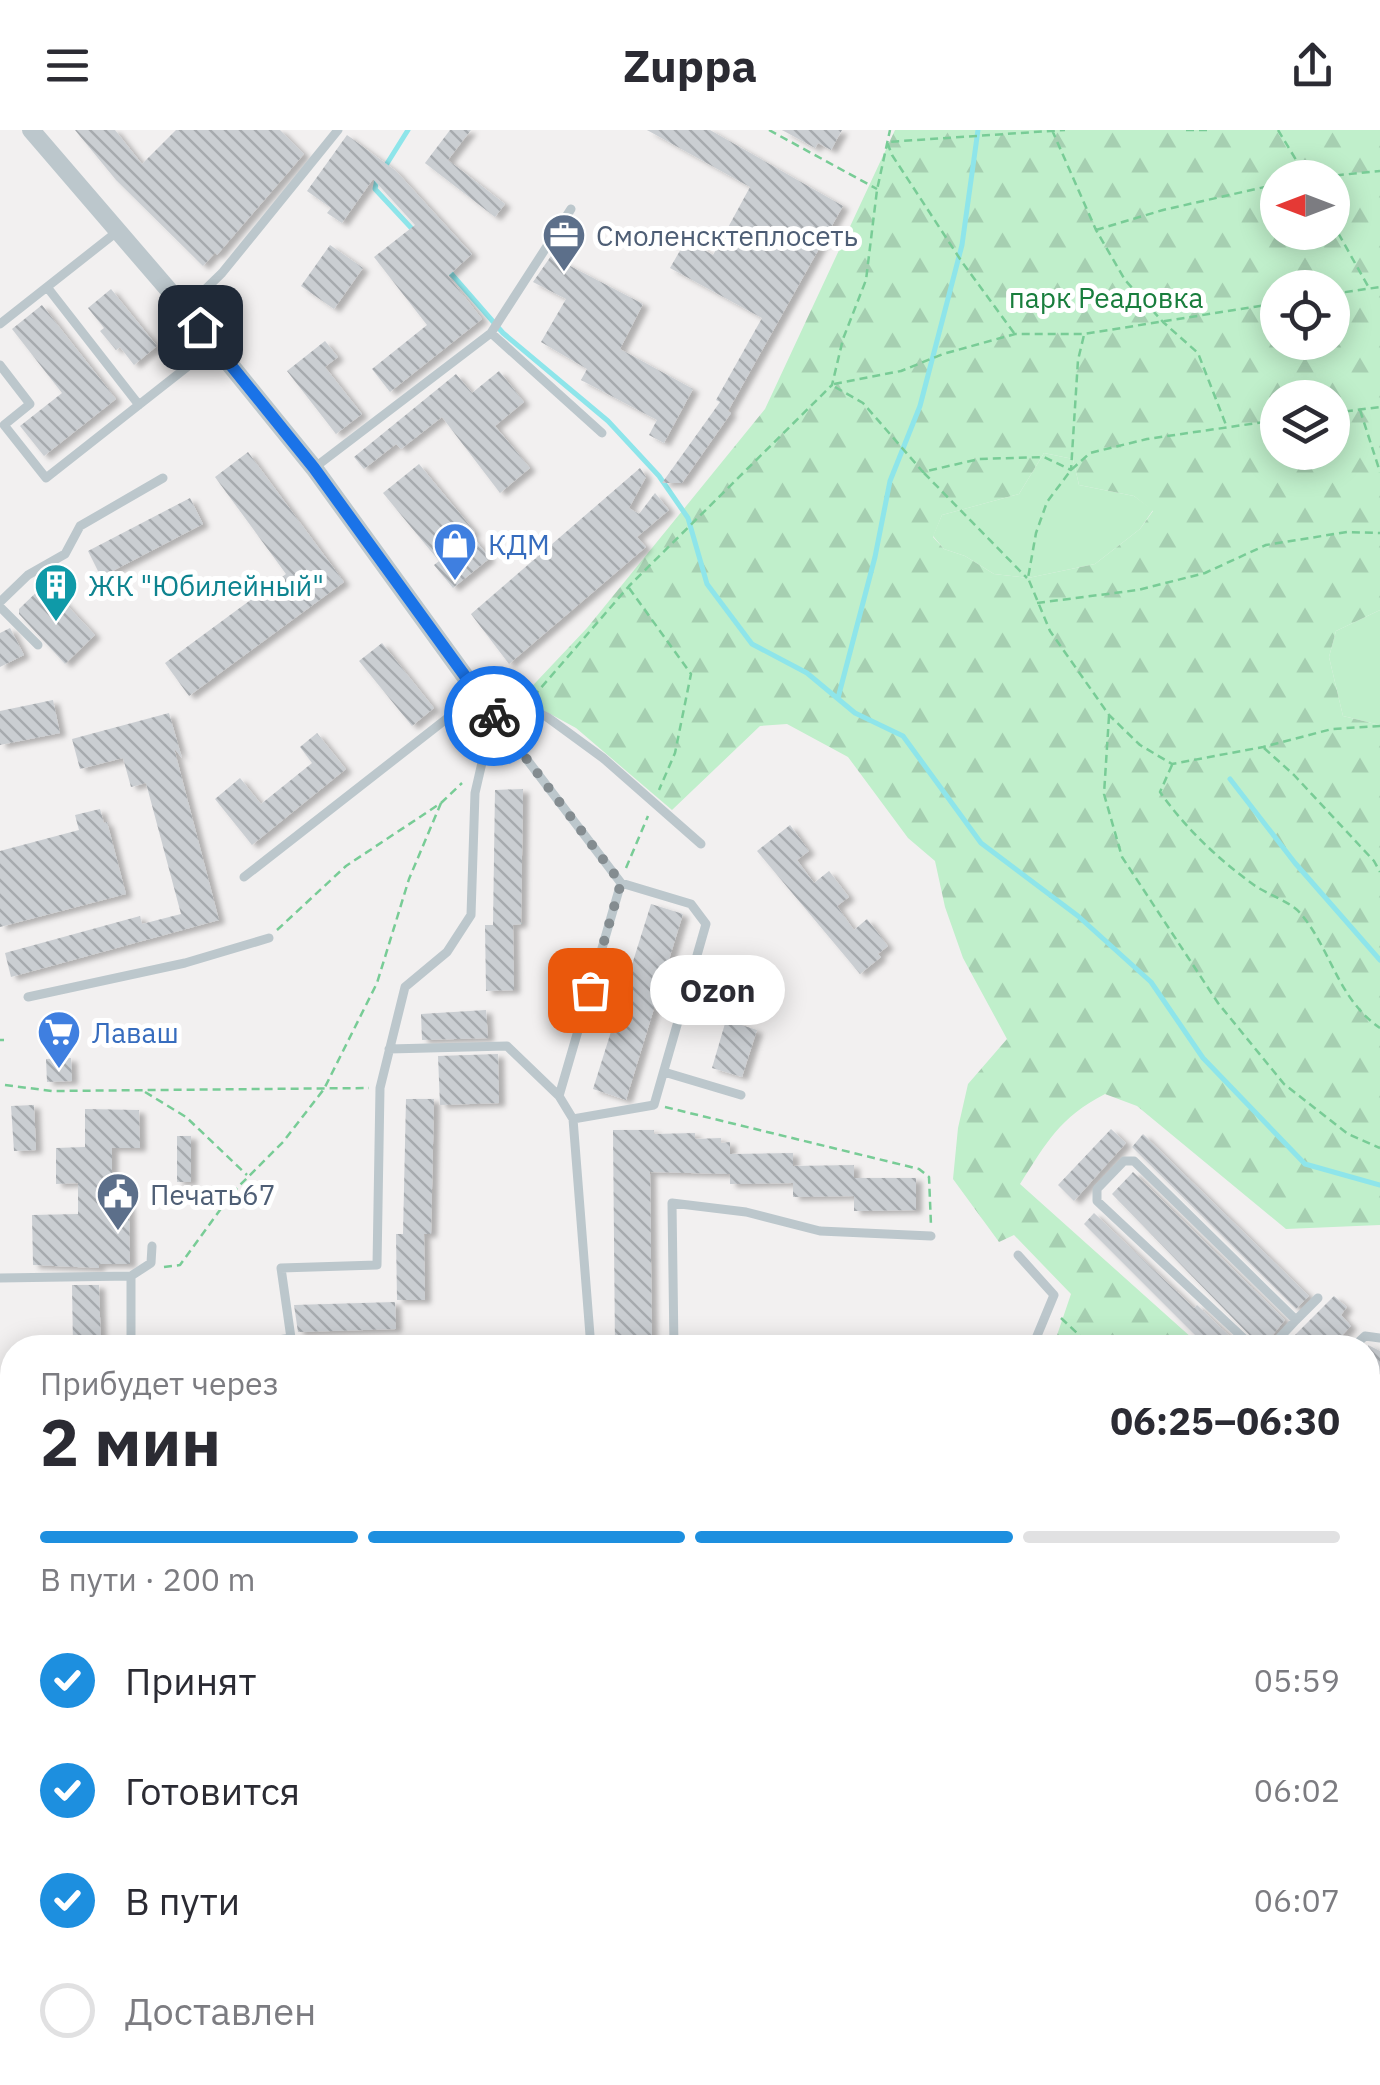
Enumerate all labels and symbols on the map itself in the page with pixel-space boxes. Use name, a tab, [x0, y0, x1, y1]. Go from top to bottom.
north arrow	[1260, 160, 1350, 250]
office icon: Смоленсктеплосеть	[541, 212, 587, 273]
place label: Смоленсктеплосеть	[596, 217, 858, 254]
park label: парк Реадовка	[1009, 279, 1203, 316]
pin	[158, 285, 243, 370]
shop icon: КДМ	[432, 521, 478, 582]
place label: КДМ	[488, 526, 550, 563]
building icon: ЖК "Юбилейный"	[33, 562, 79, 623]
place label: ЖК "Юбилейный"	[88, 567, 324, 604]
courier	[444, 666, 544, 766]
pin	[548, 948, 633, 1033]
callout: Ozon	[650, 955, 785, 1025]
supermarket icon: Лаваш	[36, 1009, 82, 1070]
place label: Лаваш	[92, 1014, 179, 1051]
public building icon: Печать67	[95, 1171, 141, 1232]
place label: Печать67	[150, 1176, 276, 1213]

